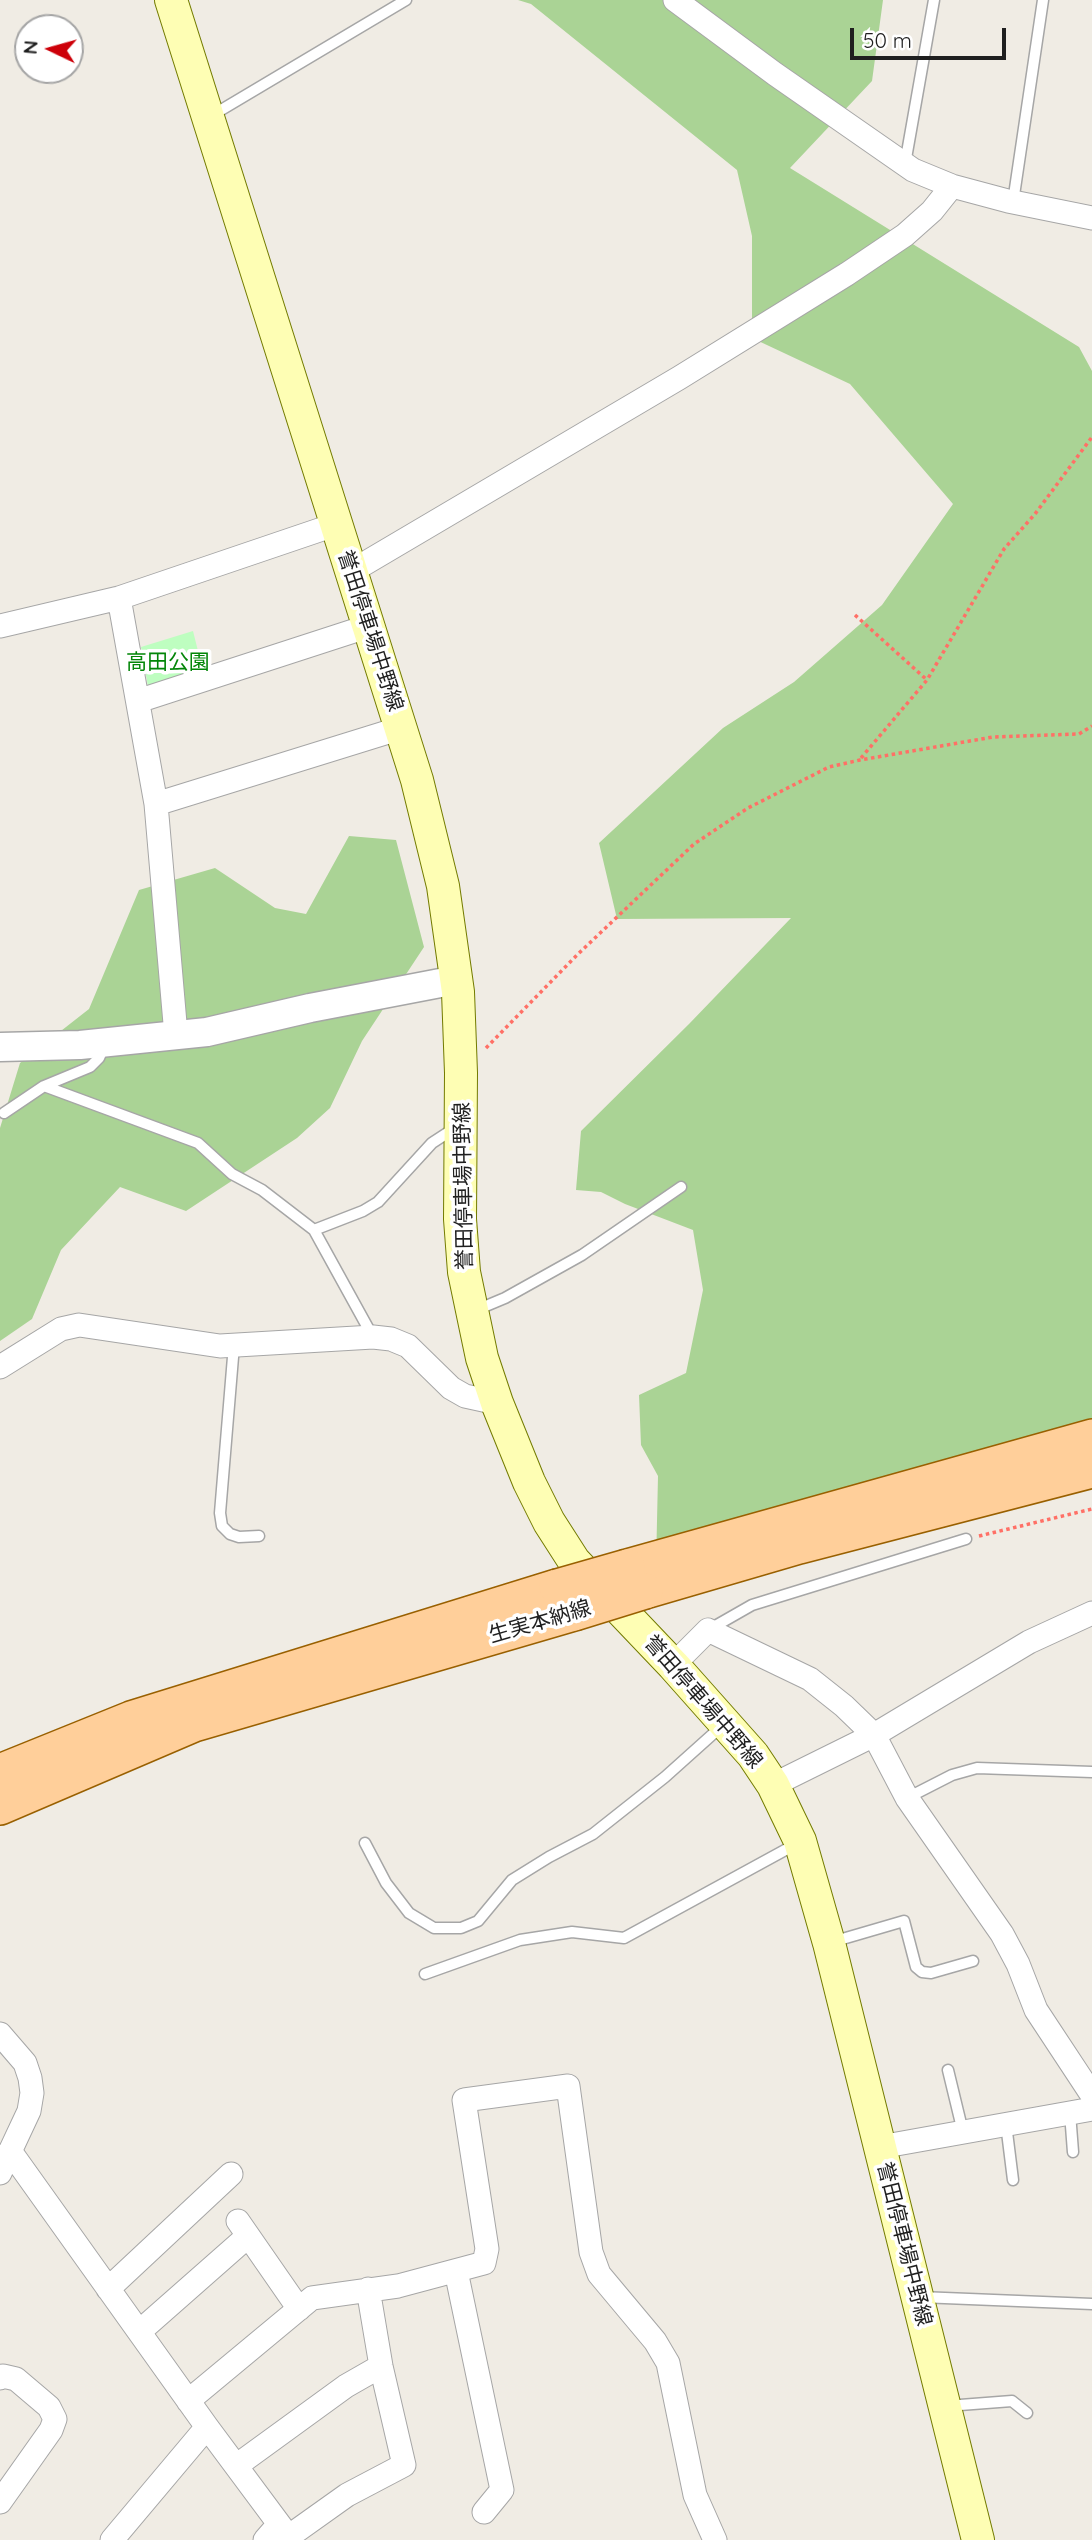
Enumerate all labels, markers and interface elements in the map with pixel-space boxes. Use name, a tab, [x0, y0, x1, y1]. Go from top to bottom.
north arrow	[14, 14, 84, 84]
scale bar	[854, 14, 1010, 58]
text: 50 m	[863, 27, 912, 53]
text: N	[18, 39, 43, 55]
street label: 誉田停車場中野線	[332, 547, 408, 715]
park label: 高田公園	[126, 650, 210, 676]
street label: 誉田停車場中野線	[450, 1102, 478, 1270]
street label: 生実本納線	[486, 1595, 594, 1649]
street label: 誉田停車場中野線	[638, 1630, 768, 1774]
street label: 誉田停車場中野線	[871, 2159, 937, 2329]

